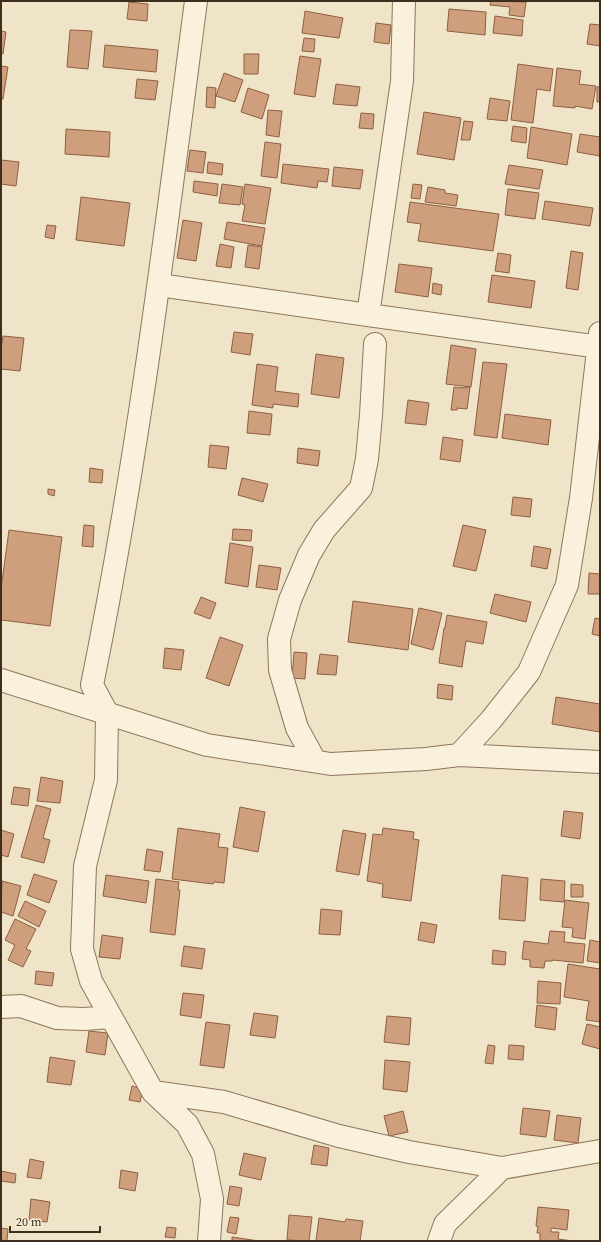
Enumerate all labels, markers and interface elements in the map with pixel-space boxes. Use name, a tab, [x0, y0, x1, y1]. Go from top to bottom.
scale bar	[10, 1208, 100, 1234]
text: 20 m	[16, 1214, 42, 1230]

